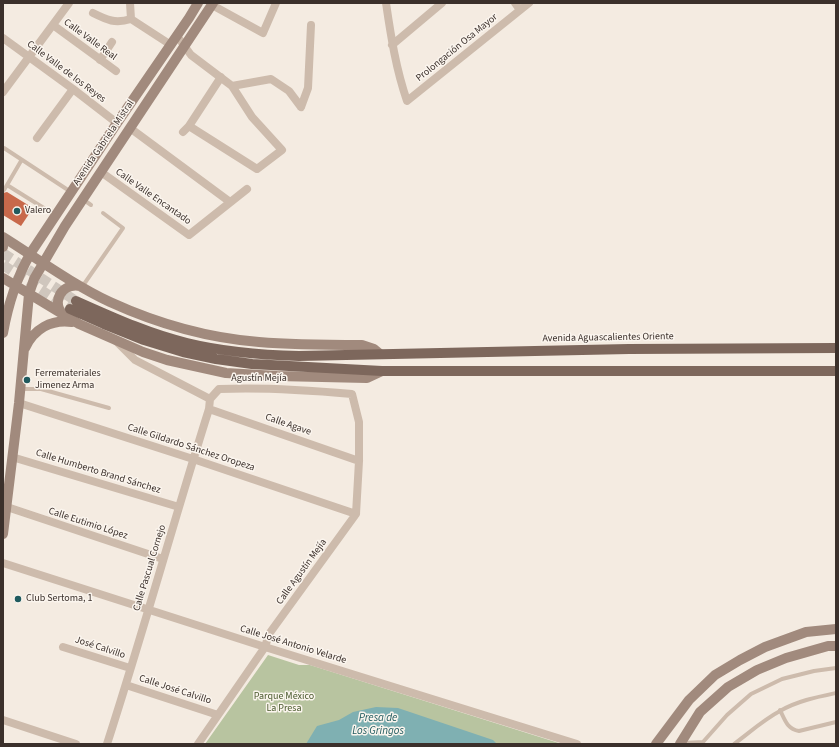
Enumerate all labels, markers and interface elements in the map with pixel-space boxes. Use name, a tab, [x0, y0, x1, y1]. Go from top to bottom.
street label: Prolongación Osa Mayor	[414, 11, 500, 85]
street label: Calle Valle Real	[61, 17, 119, 63]
street label: Calle Valle de los Reyes	[24, 38, 108, 106]
street label: Avenida Gabriela Mistral	[71, 98, 137, 188]
street label: Calle Valle Encantado	[113, 166, 193, 228]
place label: Valero	[25, 205, 51, 217]
marker: Valero	[12, 206, 22, 216]
street label: Avenida Aguascalientes Oriente	[542, 331, 674, 345]
place label: Ferremateriales Jimenez Arma	[35, 368, 101, 392]
street label: Agustín Mejía	[231, 373, 287, 385]
marker: Ferremateriales Jimenez Arma	[22, 375, 32, 385]
street label: Calle Agave	[263, 412, 313, 438]
street label: Calle Gildardo Sánchez Oropeza	[126, 422, 256, 474]
street label: Calle Humberto Brand Sánchez	[34, 447, 162, 497]
street label: Calle Eutimio López	[47, 506, 129, 542]
street label: Calle Pascual Cornejo	[131, 523, 169, 613]
street label: Calle Agustín Mejía	[274, 537, 330, 607]
place label: Club Sertoma, 1	[26, 593, 92, 605]
marker: Club Sertoma, 1	[13, 594, 23, 604]
street label: Calle José Antonio Velarde	[238, 623, 348, 667]
street label: José Calvillo	[73, 634, 127, 662]
street label: Calle José Calvillo	[137, 673, 213, 707]
park label: Parque México La Presa	[254, 691, 314, 714]
water label: Presa de Los Gringos	[352, 712, 404, 738]

